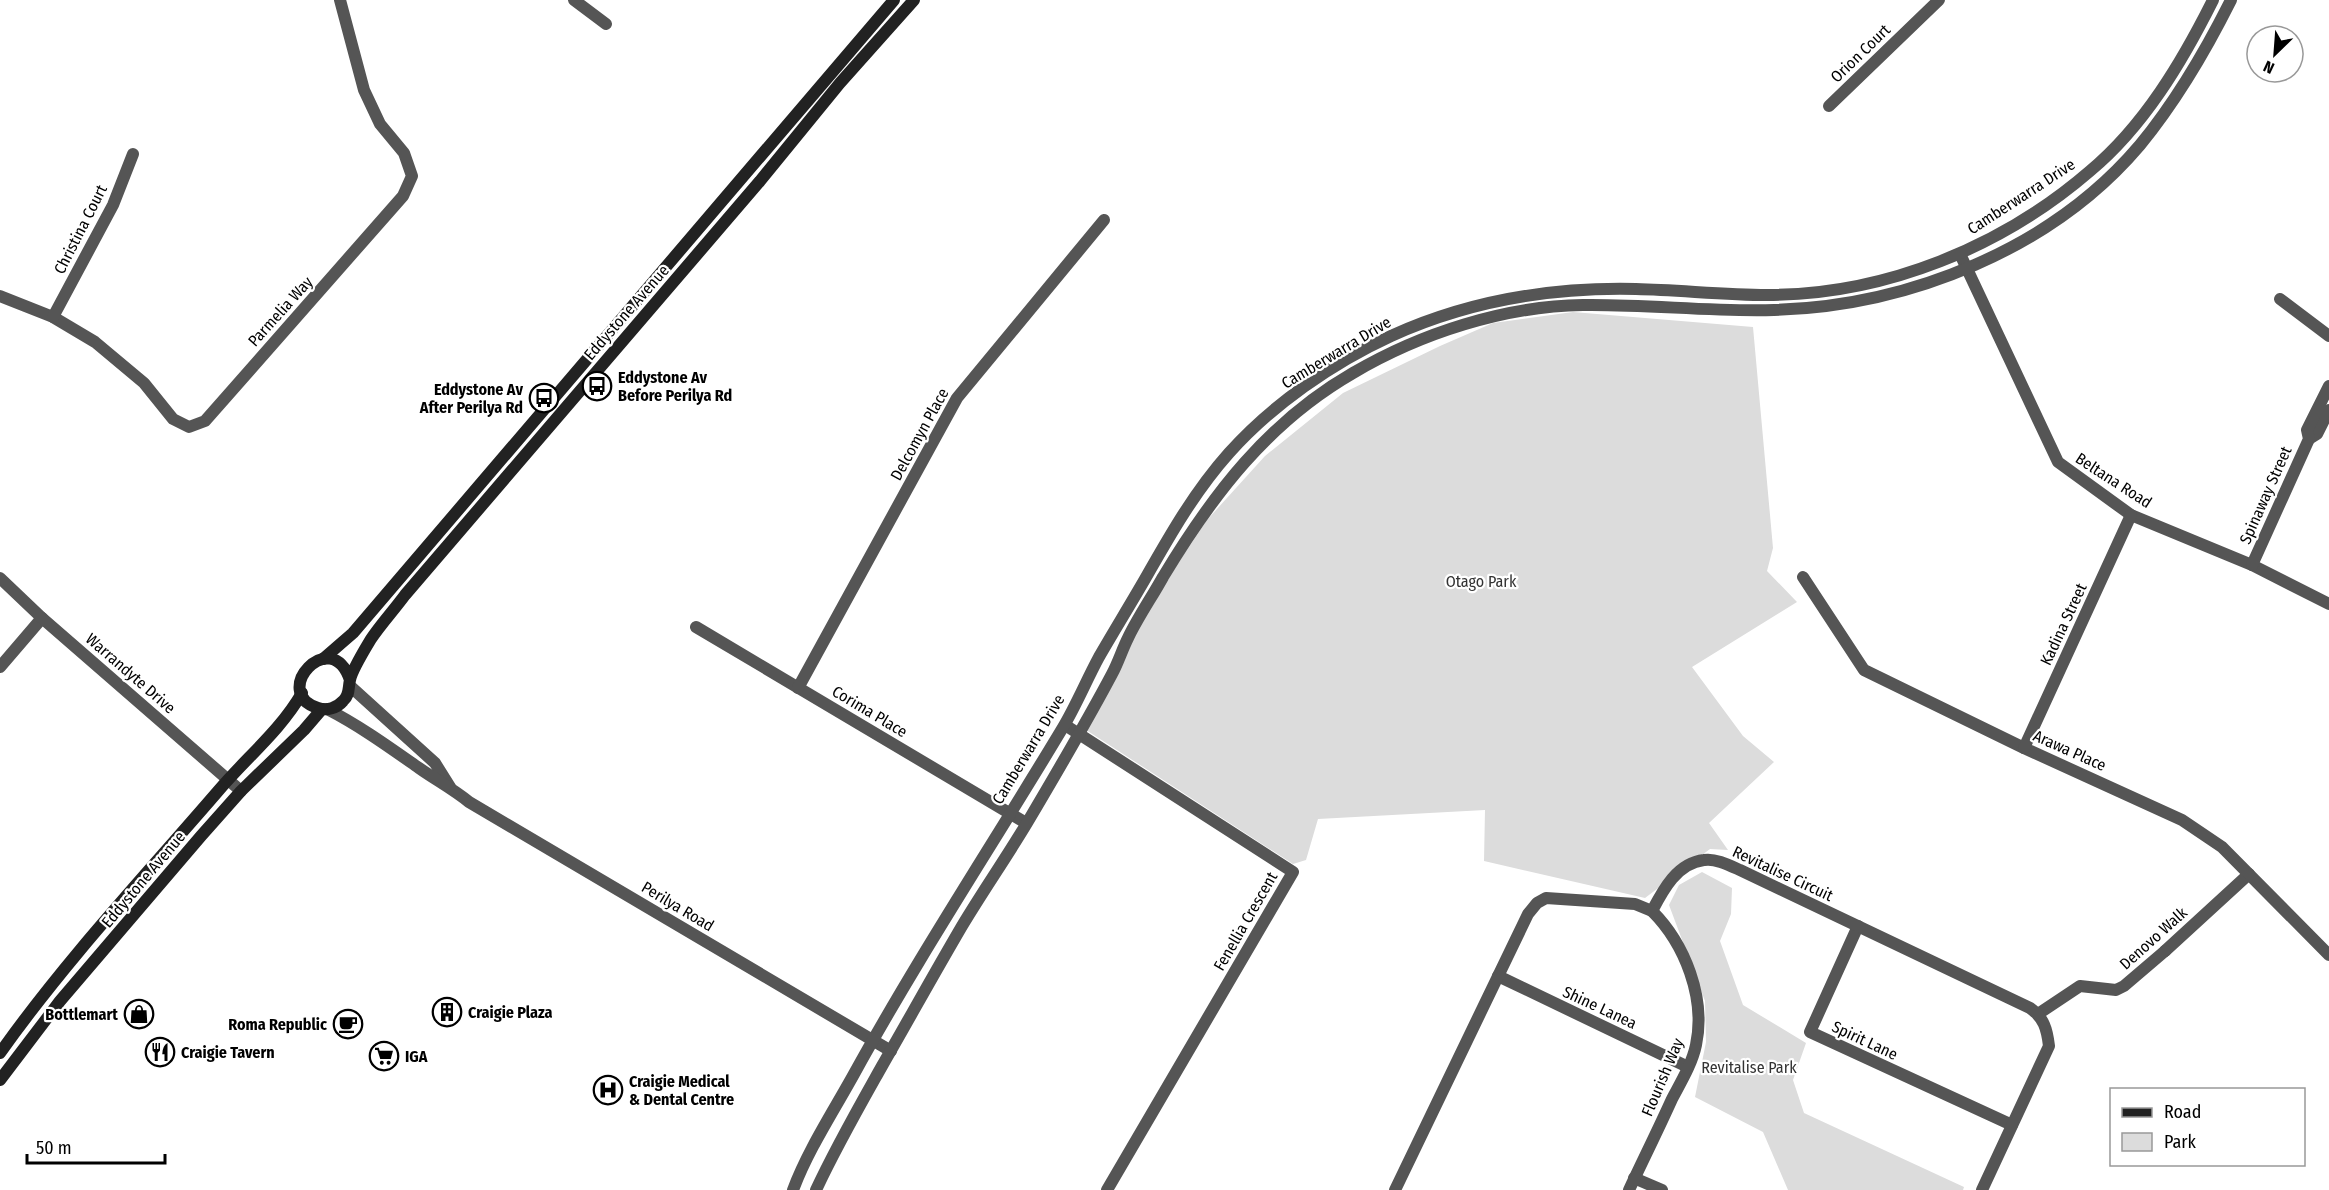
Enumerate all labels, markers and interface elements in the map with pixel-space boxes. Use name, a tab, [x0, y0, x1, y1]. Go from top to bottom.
street label: Orion Court	[1827, 20, 1895, 86]
north arrow	[2245, 24, 2305, 84]
text: N	[2261, 57, 2277, 78]
street label: Camberwarra Drive	[1964, 155, 2079, 238]
street label: Christina Court	[50, 181, 111, 277]
street label: Eddystone Avenue	[580, 261, 673, 364]
street label: Parmelia Way	[244, 272, 317, 350]
street label: Camberwarra Drive	[1278, 312, 1395, 393]
place label: Eddystone Av Before Perilya Rd	[618, 368, 732, 405]
bus stop icon: Eddystone Av Before Perilya Rd	[581, 370, 613, 402]
place label: Eddystone Av After Perilya Rd	[419, 380, 523, 417]
bus stop icon: Eddystone Av After Perilya Rd	[528, 382, 560, 414]
street label: Delcomyn Place	[886, 385, 953, 484]
street label: Spinaway Street	[2235, 443, 2296, 547]
street label: Beltana Road	[2072, 449, 2155, 512]
park label: Otago Park	[1446, 572, 1517, 591]
street label: Kadina Street	[2036, 580, 2091, 668]
street label: Warrandyte Drive	[82, 629, 179, 718]
street label: Corima Place	[829, 682, 911, 741]
street label: Camberwarra Drive	[988, 691, 1069, 807]
street label: Arawa Place	[2030, 726, 2109, 775]
street label: Eddystone Avenue	[98, 827, 189, 931]
street label: Revitalise Circuit	[1730, 842, 1837, 905]
street label: Fenellia Crescent	[1210, 868, 1282, 974]
street label: Perilya Road	[638, 877, 717, 935]
street label: Denovo Walk	[2116, 903, 2191, 974]
street label: Shine Lanea	[1560, 982, 1640, 1033]
building icon: Craigie Plaza	[431, 996, 463, 1028]
shop icon: Bottlemart	[123, 998, 155, 1030]
place label: Craigie Plaza	[468, 1003, 553, 1022]
place label: Bottlemart	[45, 1005, 118, 1024]
cafe icon: Roma Republic	[332, 1008, 364, 1040]
place label: Roma Republic	[228, 1015, 327, 1034]
street label: Spirit Lane	[1829, 1017, 1901, 1064]
street label: Flourish Way	[1638, 1035, 1688, 1119]
restaurant icon: Craigie Tavern	[144, 1036, 176, 1068]
supermarket icon: IGA	[368, 1040, 400, 1072]
place label: Craigie Tavern	[181, 1043, 275, 1062]
place label: IGA	[405, 1047, 428, 1066]
park label: Revitalise Park	[1701, 1058, 1797, 1077]
place label: Craigie Medical & Dental Centre	[629, 1072, 734, 1109]
hospital icon: Craigie Medical & Dental Centre	[592, 1074, 624, 1106]
legend	[2110, 1088, 2305, 1166]
text: Road	[2164, 1101, 2201, 1123]
scale bar	[27, 1127, 165, 1165]
text: Park	[2164, 1131, 2197, 1153]
text: 50 m	[36, 1137, 72, 1159]

